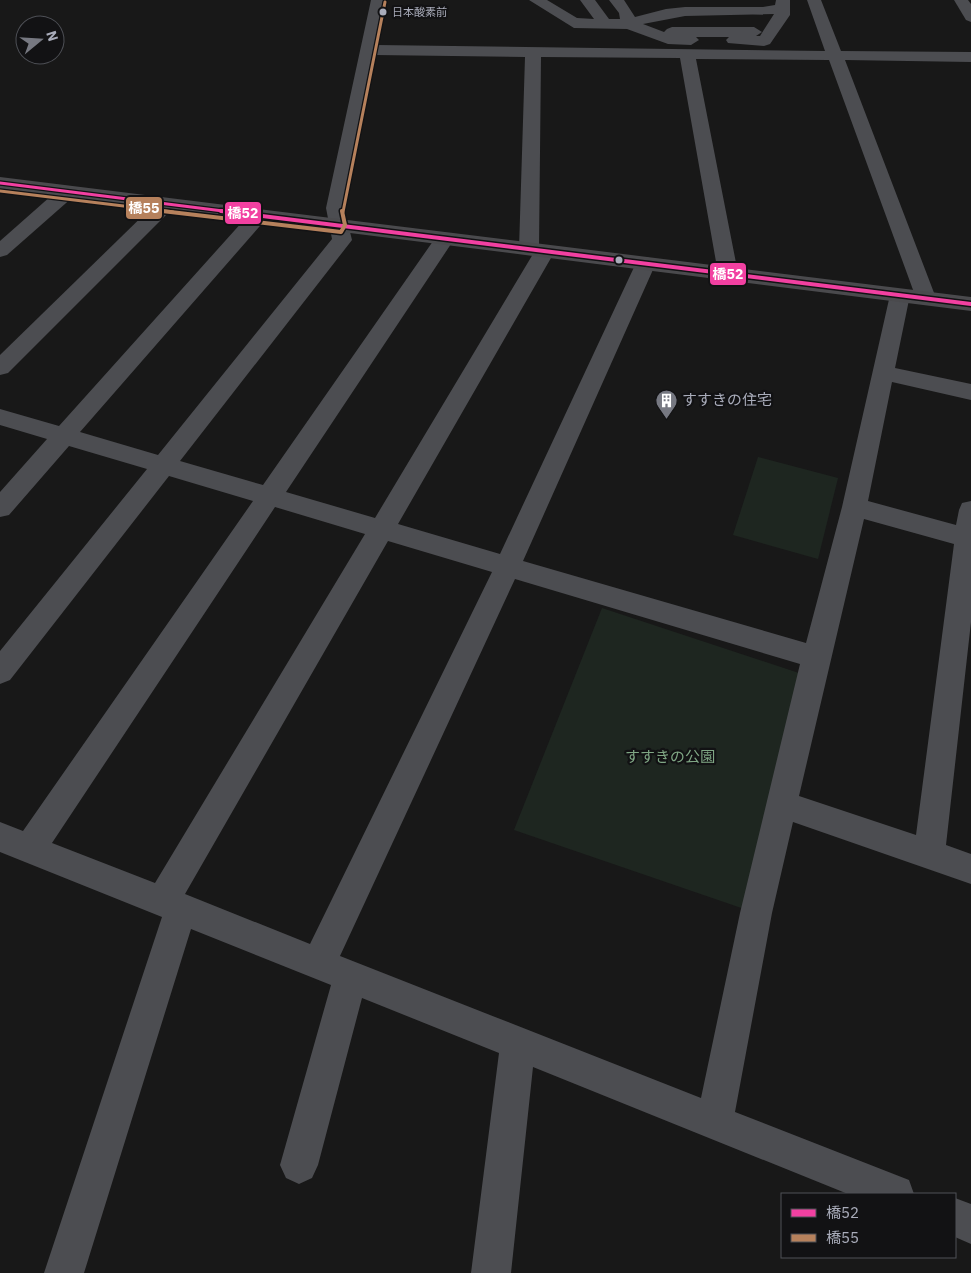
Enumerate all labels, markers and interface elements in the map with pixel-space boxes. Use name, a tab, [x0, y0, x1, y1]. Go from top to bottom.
place label: 日本酸素前	[392, 5, 447, 19]
marker: 日本酸素前	[378, 7, 388, 17]
north arrow	[15, 15, 65, 65]
text: N	[42, 28, 62, 44]
line badge: 橋55	[125, 196, 163, 220]
text: 橋55	[129, 199, 159, 217]
line badge: 橋52	[224, 201, 262, 225]
text: 橋52	[228, 204, 258, 222]
unlabelled marker	[614, 255, 624, 265]
line badge: 橋52	[709, 262, 747, 286]
text: 橋52	[713, 265, 743, 283]
building icon: すすきの住宅	[654, 388, 678, 419]
place label: すすきの住宅	[682, 390, 772, 409]
park label: すすきの公園	[625, 747, 715, 766]
legend	[781, 1193, 956, 1258]
text: 橋52	[826, 1203, 859, 1222]
text: 橋55	[826, 1228, 859, 1247]

